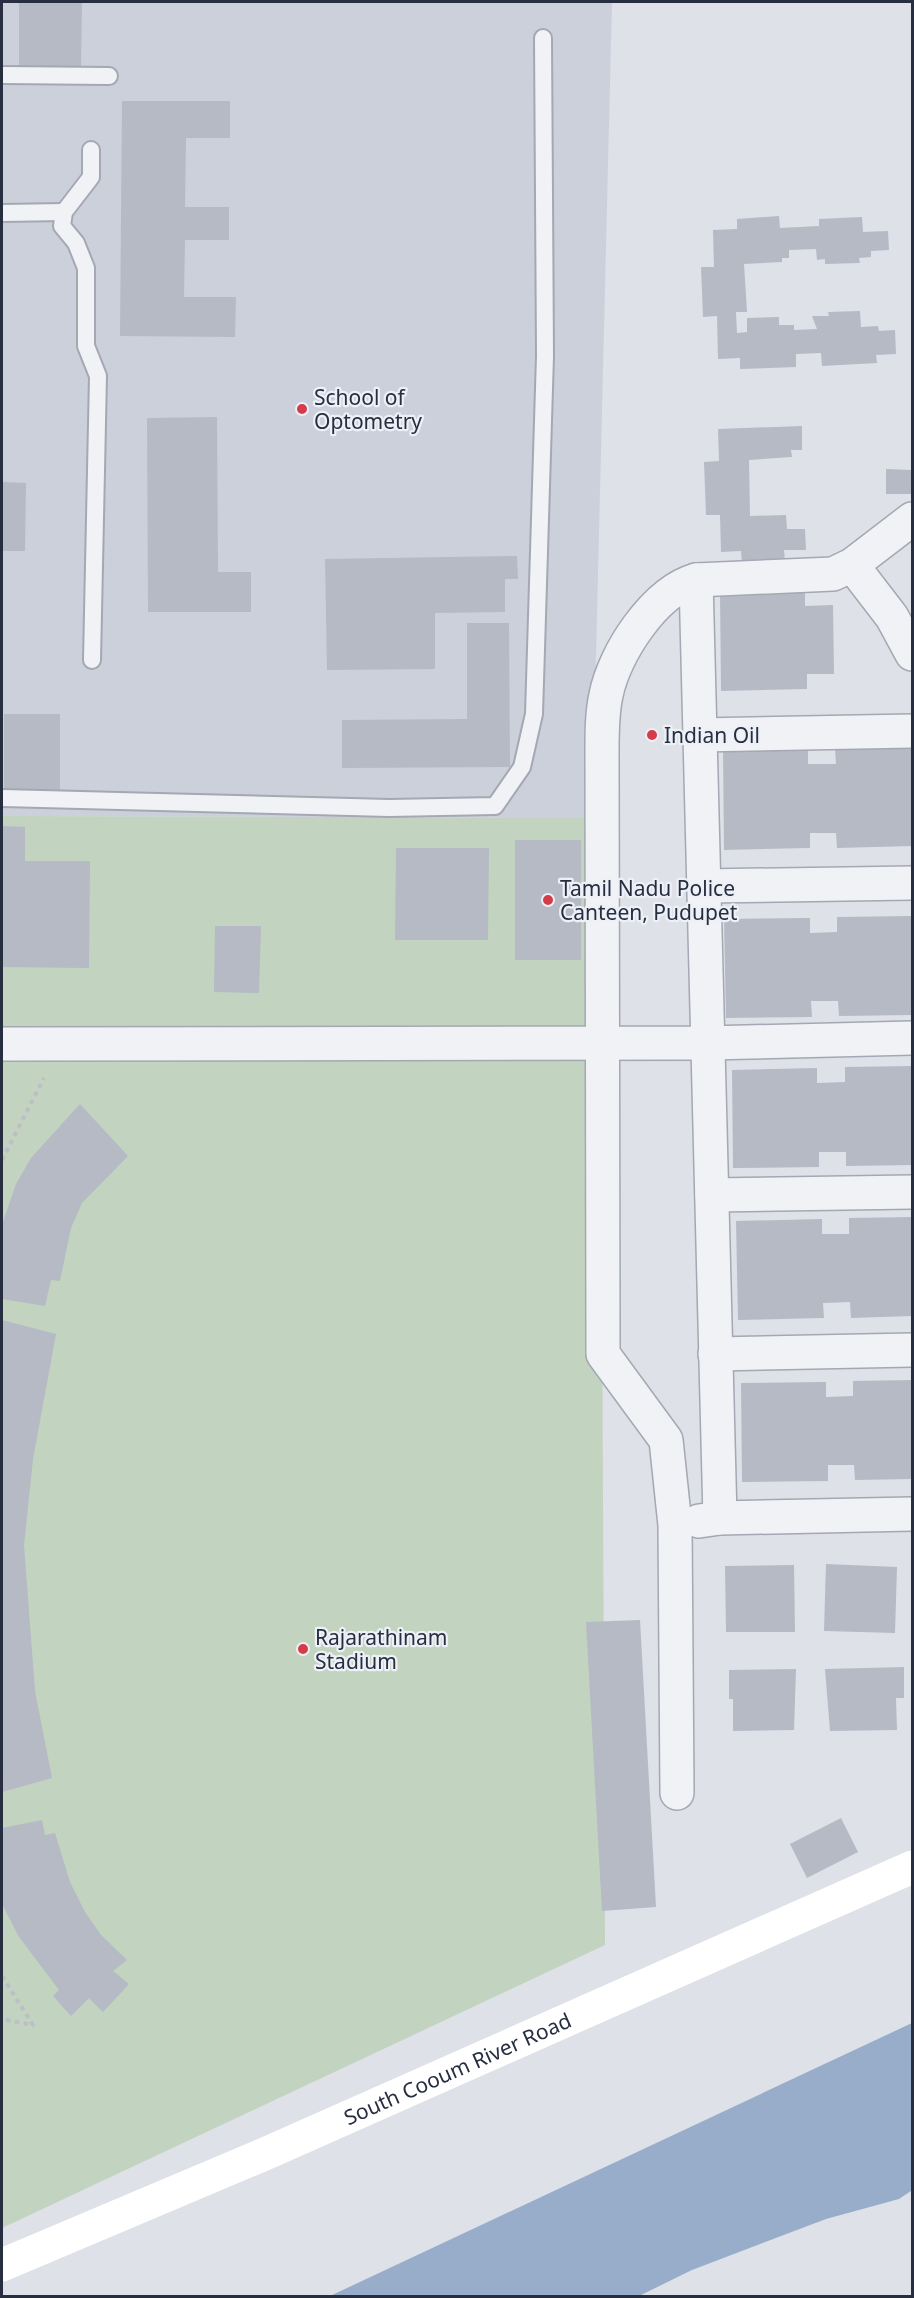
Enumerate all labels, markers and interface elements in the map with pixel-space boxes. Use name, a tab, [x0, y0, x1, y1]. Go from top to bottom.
place label: School of Optometry	[314, 383, 422, 435]
marker: School of Optometry	[295, 402, 309, 416]
place label: Indian Oil	[664, 721, 760, 749]
marker: Indian Oil	[645, 728, 659, 742]
place label: Tamil Nadu Police Canteen, Pudupet	[560, 874, 738, 926]
marker: Tamil Nadu Police Canteen, Pudupet	[541, 893, 555, 907]
place label: Rajarathinam Stadium	[315, 1623, 447, 1675]
marker: Rajarathinam Stadium	[296, 1642, 310, 1656]
street label: South Cooum River Road	[339, 2006, 575, 2131]

